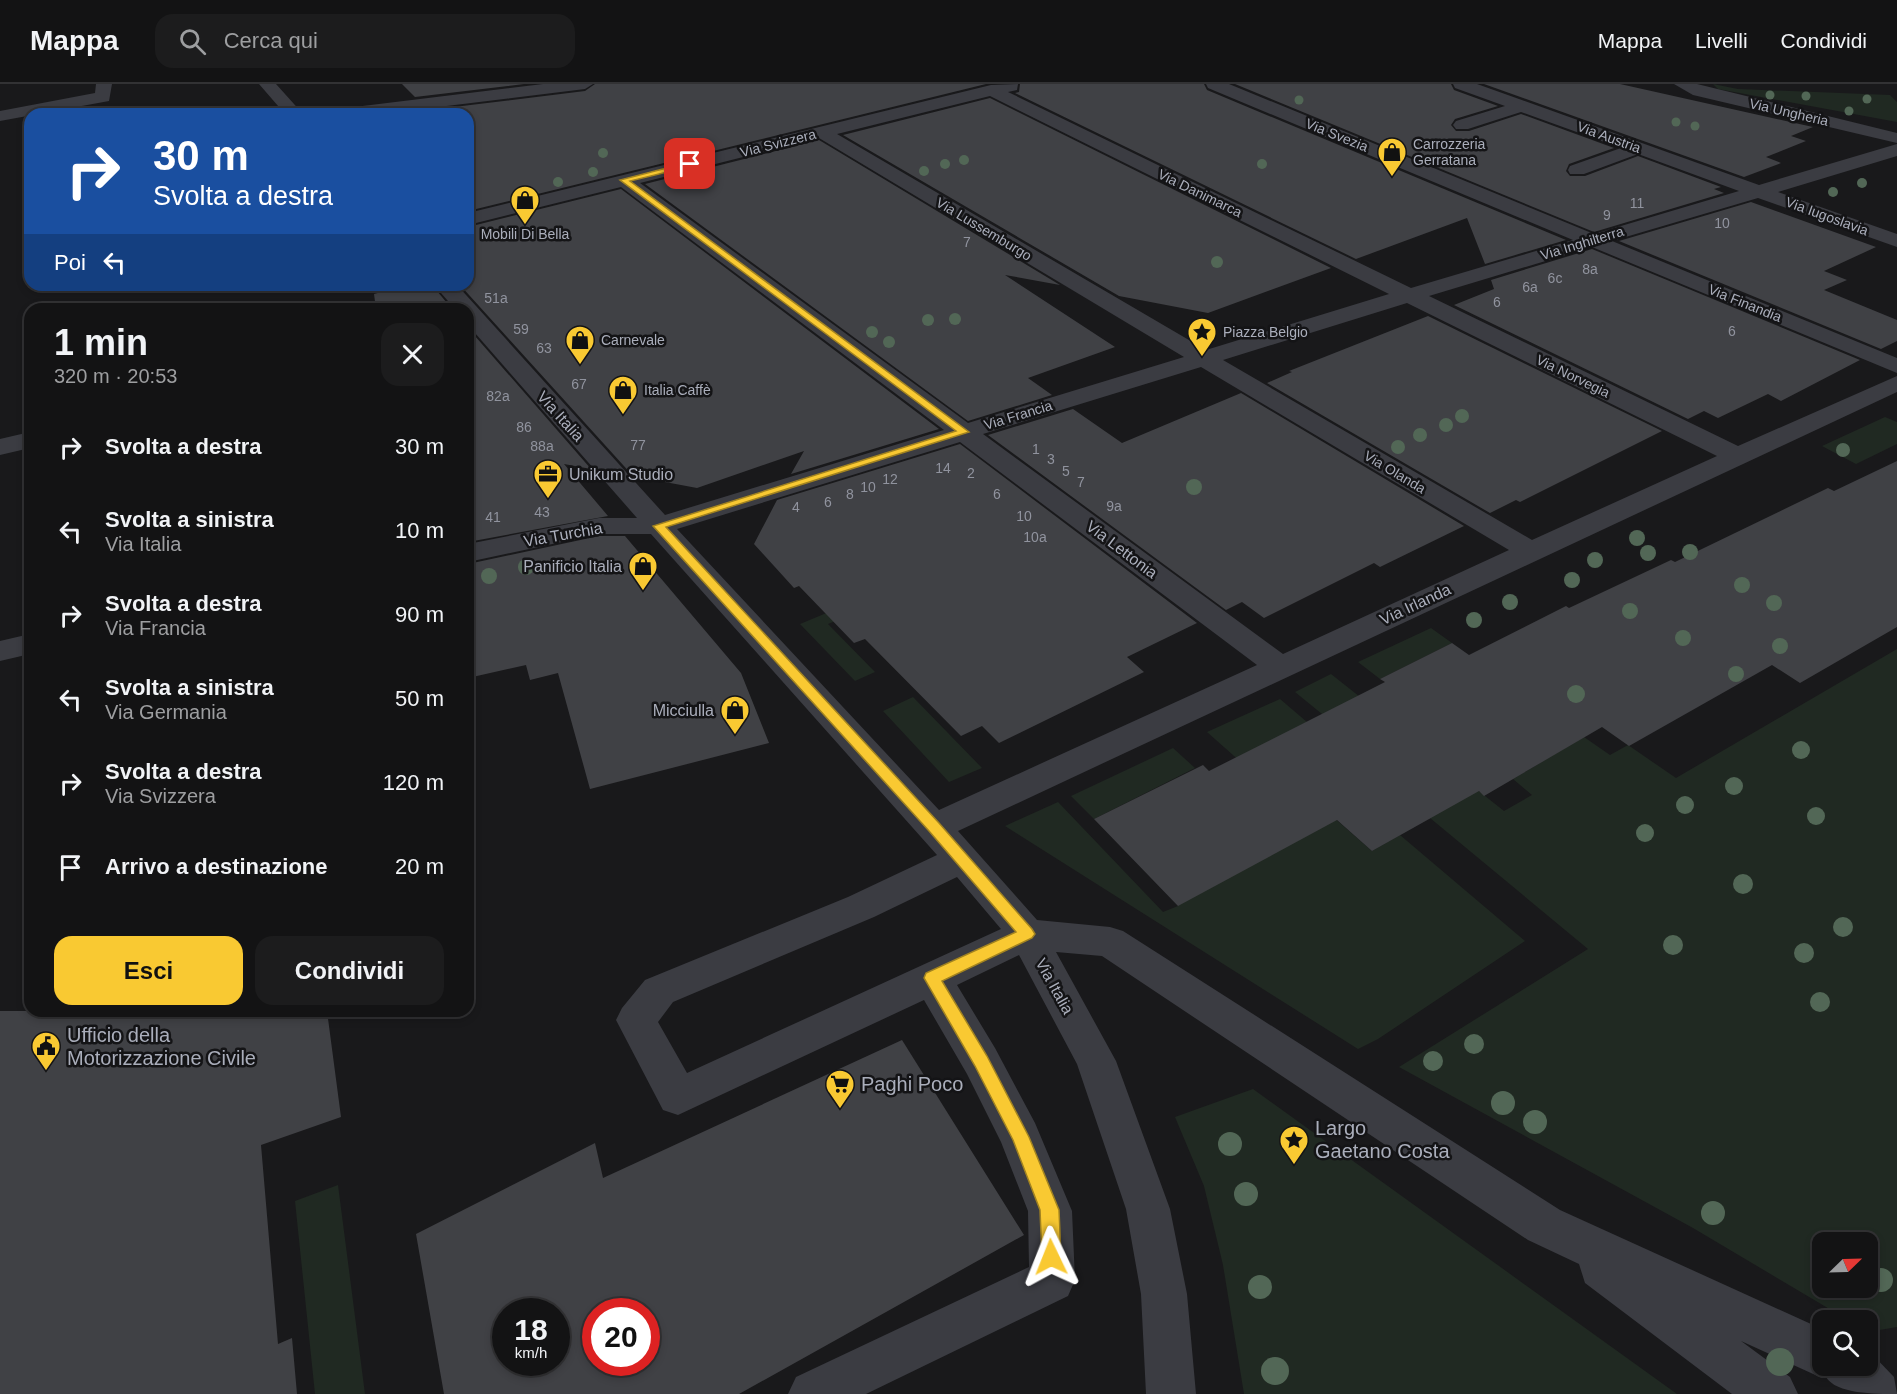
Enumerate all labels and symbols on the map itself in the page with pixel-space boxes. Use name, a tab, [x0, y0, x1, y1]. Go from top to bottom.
street label: Via Ungheria	[1748, 95, 1830, 129]
street label: Via Svezia	[1303, 115, 1371, 155]
street label: Via Austria	[1575, 118, 1643, 156]
street label: Via Svizzera	[738, 126, 818, 160]
shop icon: Carrozzeria Gerratana	[1376, 136, 1408, 178]
place label: Carrozzeria Gerratana	[1413, 136, 1486, 168]
pin	[664, 138, 715, 189]
street label: Via Danimarca	[1155, 166, 1245, 220]
shop icon: Mobili Di Bella	[509, 184, 541, 226]
street label: Via Lussemburgo	[933, 194, 1035, 264]
street label: Via Iugoslavia	[1783, 194, 1871, 238]
house number: 11	[1630, 195, 1644, 211]
house number: 9	[1603, 207, 1611, 223]
house number: 10	[1714, 215, 1730, 231]
street label: Via Inghilterra	[1538, 223, 1626, 263]
place label: Mobili Di Bella	[481, 226, 570, 242]
house number: 7	[963, 234, 971, 250]
house number: 8a	[1582, 261, 1598, 277]
house number: 6c	[1548, 270, 1562, 286]
house number: 6a	[1522, 279, 1538, 295]
street label: Via Finandia	[1706, 281, 1784, 325]
house number: 51a	[484, 290, 508, 306]
house number: 6	[1493, 294, 1501, 310]
place icon: Piazza Belgio	[1186, 316, 1218, 358]
house number: 59	[513, 321, 529, 337]
house number: 6	[1728, 323, 1736, 339]
shop icon: Carnevale	[564, 324, 596, 366]
place label: Piazza Belgio	[1223, 324, 1308, 340]
place label: Carnevale	[601, 332, 665, 348]
house number: 63	[536, 340, 552, 356]
street label: Via Norvegia	[1534, 351, 1613, 401]
shop icon: Italia Caffè	[607, 374, 639, 416]
house number: 67	[571, 376, 587, 392]
place label: Italia Caffè	[644, 382, 711, 398]
house number: 82a	[486, 388, 510, 404]
street label: Via Italia	[534, 388, 587, 445]
street label: Via Francia	[982, 397, 1054, 433]
house number: 86	[516, 419, 532, 435]
house number: 77	[630, 437, 646, 453]
house number: 88a	[530, 438, 554, 454]
house number: 1	[1032, 441, 1040, 457]
street label: Via Olanda	[1361, 447, 1429, 497]
house number: 3	[1047, 451, 1055, 467]
office icon: Unikum Studio	[532, 458, 564, 500]
house number: 14	[935, 460, 951, 476]
house number: 5	[1062, 463, 1070, 479]
house number: 2	[967, 465, 975, 481]
place label: Unikum Studio	[569, 466, 673, 483]
house number: 12	[882, 471, 898, 487]
house number: 7	[1077, 474, 1085, 490]
house number: 10	[860, 479, 876, 495]
house number: 8	[846, 486, 854, 502]
house number: 6	[993, 486, 1001, 502]
house number: 6	[824, 494, 832, 510]
house number: 9a	[1106, 498, 1122, 514]
house number: 4	[792, 499, 800, 515]
house number: 43	[534, 504, 550, 520]
house number: 10	[1016, 508, 1032, 524]
house number: 41	[485, 509, 501, 525]
street label: Via Lettonia	[1083, 517, 1161, 582]
street label: Via Turchia	[522, 519, 604, 550]
house number: 10a	[1023, 529, 1047, 545]
shop icon: Panificio Italia	[627, 550, 659, 592]
place label: Panificio Italia	[523, 558, 622, 575]
street label: Via Irlanda	[1377, 581, 1453, 628]
shop icon: Micciulla	[719, 694, 751, 736]
place label: Micciulla	[653, 702, 714, 719]
street label: Via Italia	[1032, 955, 1077, 1017]
place label: Ufficio della Motorizzazione Civile	[67, 1024, 256, 1069]
public building icon: Ufficio della Motorizzazione Civile	[30, 1030, 62, 1072]
supermarket icon: Paghi Poco	[824, 1068, 856, 1110]
place label: Paghi Poco	[861, 1073, 963, 1095]
place label: Largo Gaetano Costa	[1315, 1117, 1450, 1162]
place icon: Largo Gaetano Costa	[1278, 1124, 1310, 1166]
position arrow	[1019, 1225, 1083, 1289]
north arrow	[1812, 1232, 1878, 1298]
speed limit sign: 20	[582, 1298, 660, 1376]

